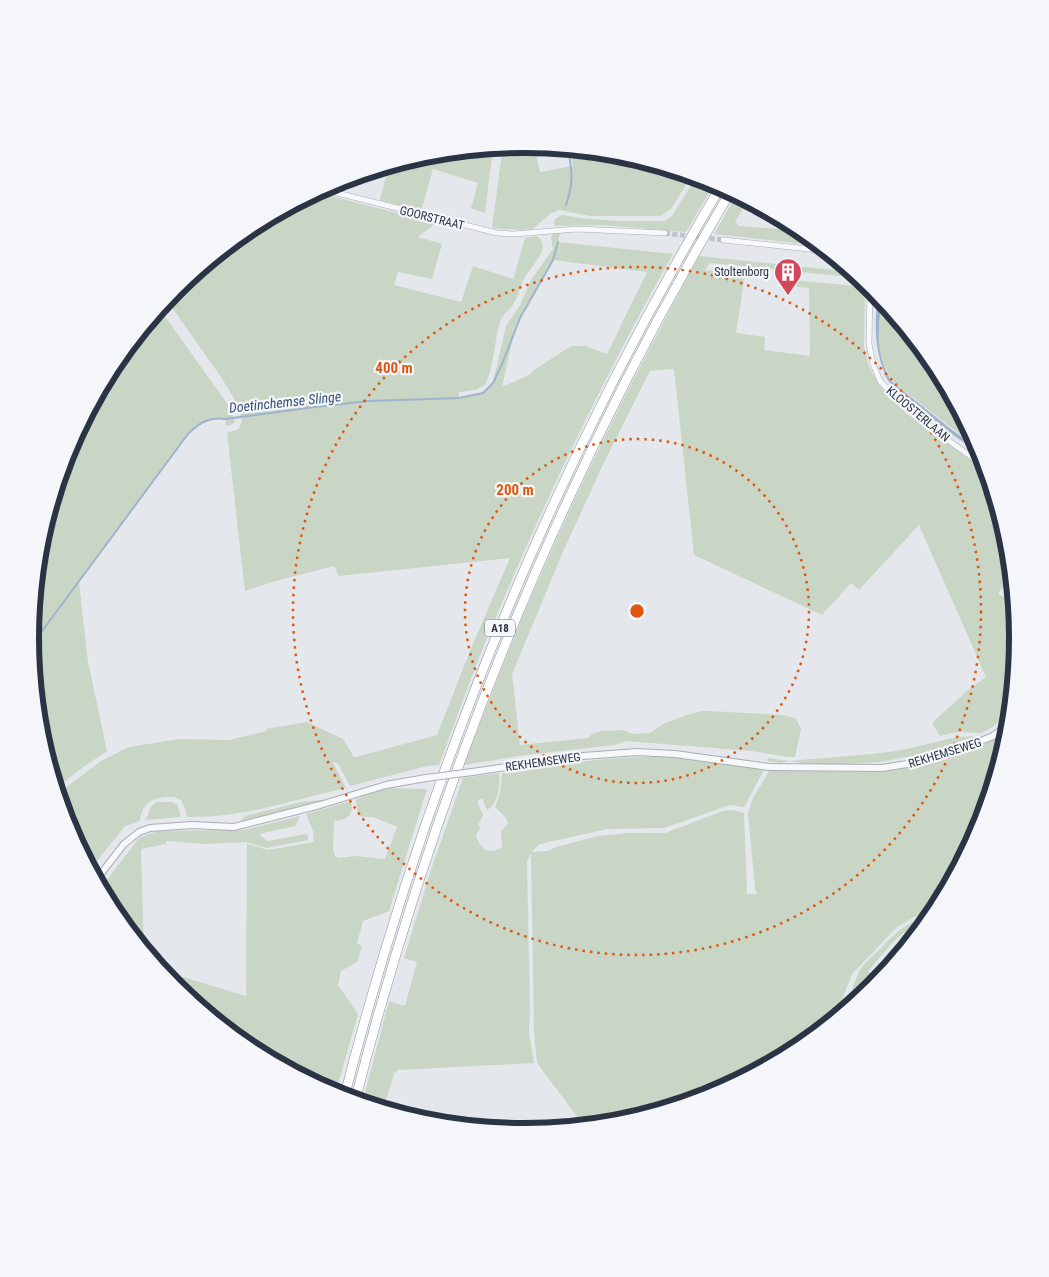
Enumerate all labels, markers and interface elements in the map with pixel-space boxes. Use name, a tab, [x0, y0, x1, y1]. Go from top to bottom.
street label: GOORSTRAAT	[398, 203, 466, 233]
building icon: Stoltenborg	[773, 257, 803, 296]
place label: Stoltenborg	[714, 265, 769, 279]
text: 400 m	[375, 359, 413, 377]
street label: KLOOSTERLAAN	[884, 384, 952, 444]
water label: Doetinchemse Slinge	[228, 388, 342, 416]
text: 200 m	[496, 481, 534, 499]
centre of rings	[628, 602, 646, 620]
road number: A18	[485, 620, 515, 636]
street label: REKHEMSEWEG	[907, 735, 983, 771]
street label: REKHEMSEWEG	[505, 750, 581, 774]

